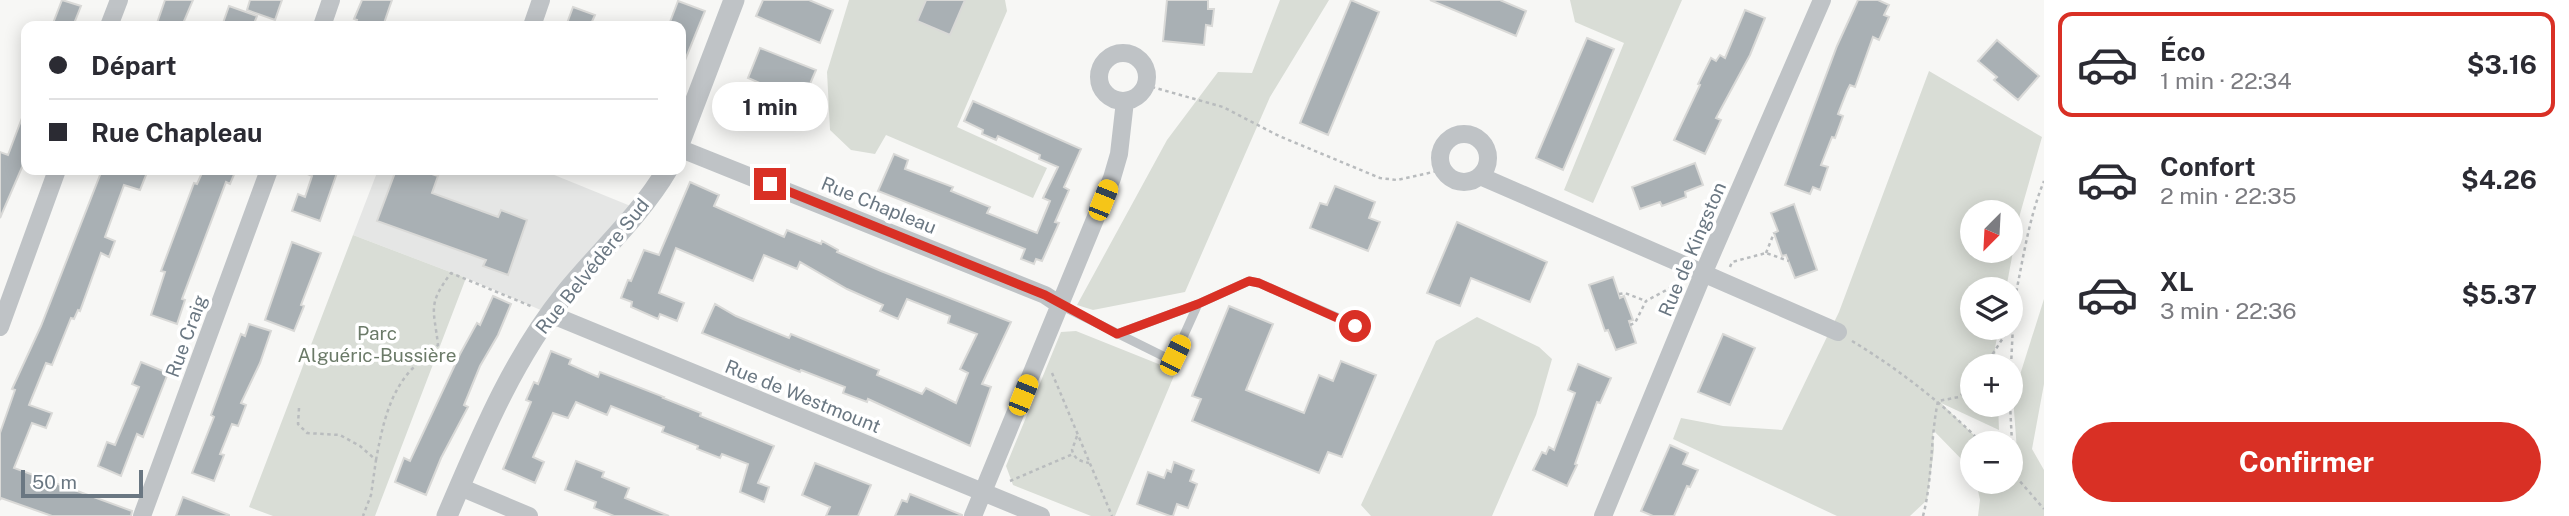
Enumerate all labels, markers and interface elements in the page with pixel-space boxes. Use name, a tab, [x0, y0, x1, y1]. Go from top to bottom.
icon: car	[2076, 33, 2139, 96]
text: Éco	[2160, 36, 2206, 67]
text: $3.16	[2467, 49, 2537, 80]
text: Départ	[91, 50, 177, 81]
text: 1 min · 22:34	[2160, 67, 2292, 94]
callout: 1 min	[712, 82, 828, 132]
text: 1 min	[742, 93, 798, 120]
text: Rue Chapleau	[91, 117, 263, 148]
icon: car	[2076, 148, 2139, 211]
text: Confort	[2160, 151, 2256, 182]
text: $4.26	[2461, 164, 2537, 195]
route end	[754, 168, 786, 200]
street label: Rue Chapleau	[818, 172, 940, 238]
car	[1086, 177, 1121, 223]
street label: Rue de Kingston	[1654, 179, 1730, 319]
text: 2 min · 22:35	[2160, 182, 2296, 209]
street label: Rue Belvédère Sud	[531, 194, 653, 338]
north arrow	[1960, 200, 2023, 262]
map controls	[1960, 200, 2023, 494]
icon: car	[2076, 263, 2139, 326]
text: XL	[2160, 266, 2194, 297]
button: layers	[1960, 277, 2023, 340]
text: $5.37	[2462, 279, 2537, 310]
street label: Rue Craig	[161, 292, 211, 380]
text: 3 min · 22:36	[2160, 297, 2297, 324]
route start	[1339, 310, 1371, 342]
park label: Parc Alguéric-Bussière	[297, 322, 457, 366]
car	[1157, 332, 1194, 378]
button: +	[1960, 354, 2023, 417]
street label: Rue de Westmount	[722, 355, 884, 437]
car	[1006, 372, 1041, 418]
button: Confirmer	[2072, 422, 2541, 502]
button: −	[1960, 431, 2023, 494]
scale bar	[21, 467, 144, 499]
text: 50 m	[32, 471, 77, 493]

